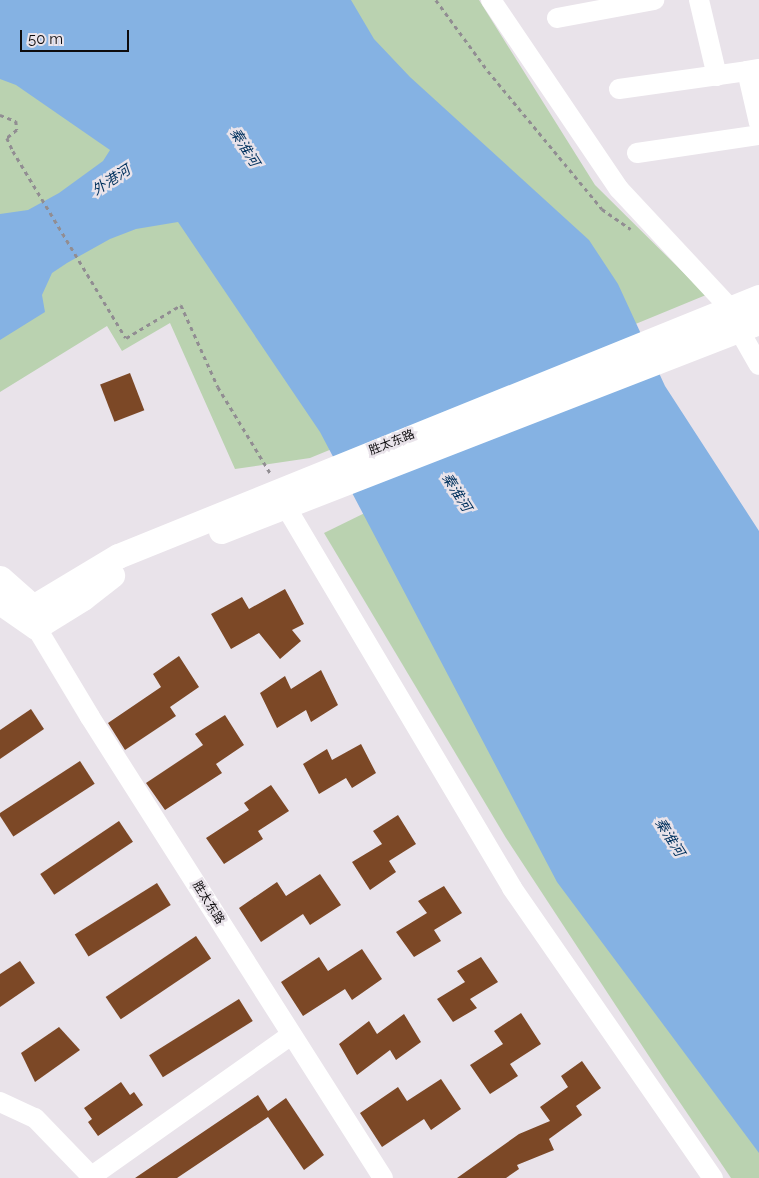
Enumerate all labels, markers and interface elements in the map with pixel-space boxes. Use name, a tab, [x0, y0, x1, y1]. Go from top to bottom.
scale bar	[22, 20, 131, 52]
text: 50 m	[28, 30, 63, 48]
water label: 秦淮河	[227, 125, 263, 169]
water label: 外港河	[89, 162, 133, 198]
street label: 胜太东路	[367, 427, 417, 459]
water label: 秦淮河	[439, 470, 475, 514]
water label: 秦淮河	[652, 815, 688, 859]
street label: 胜太东路	[189, 879, 227, 927]

